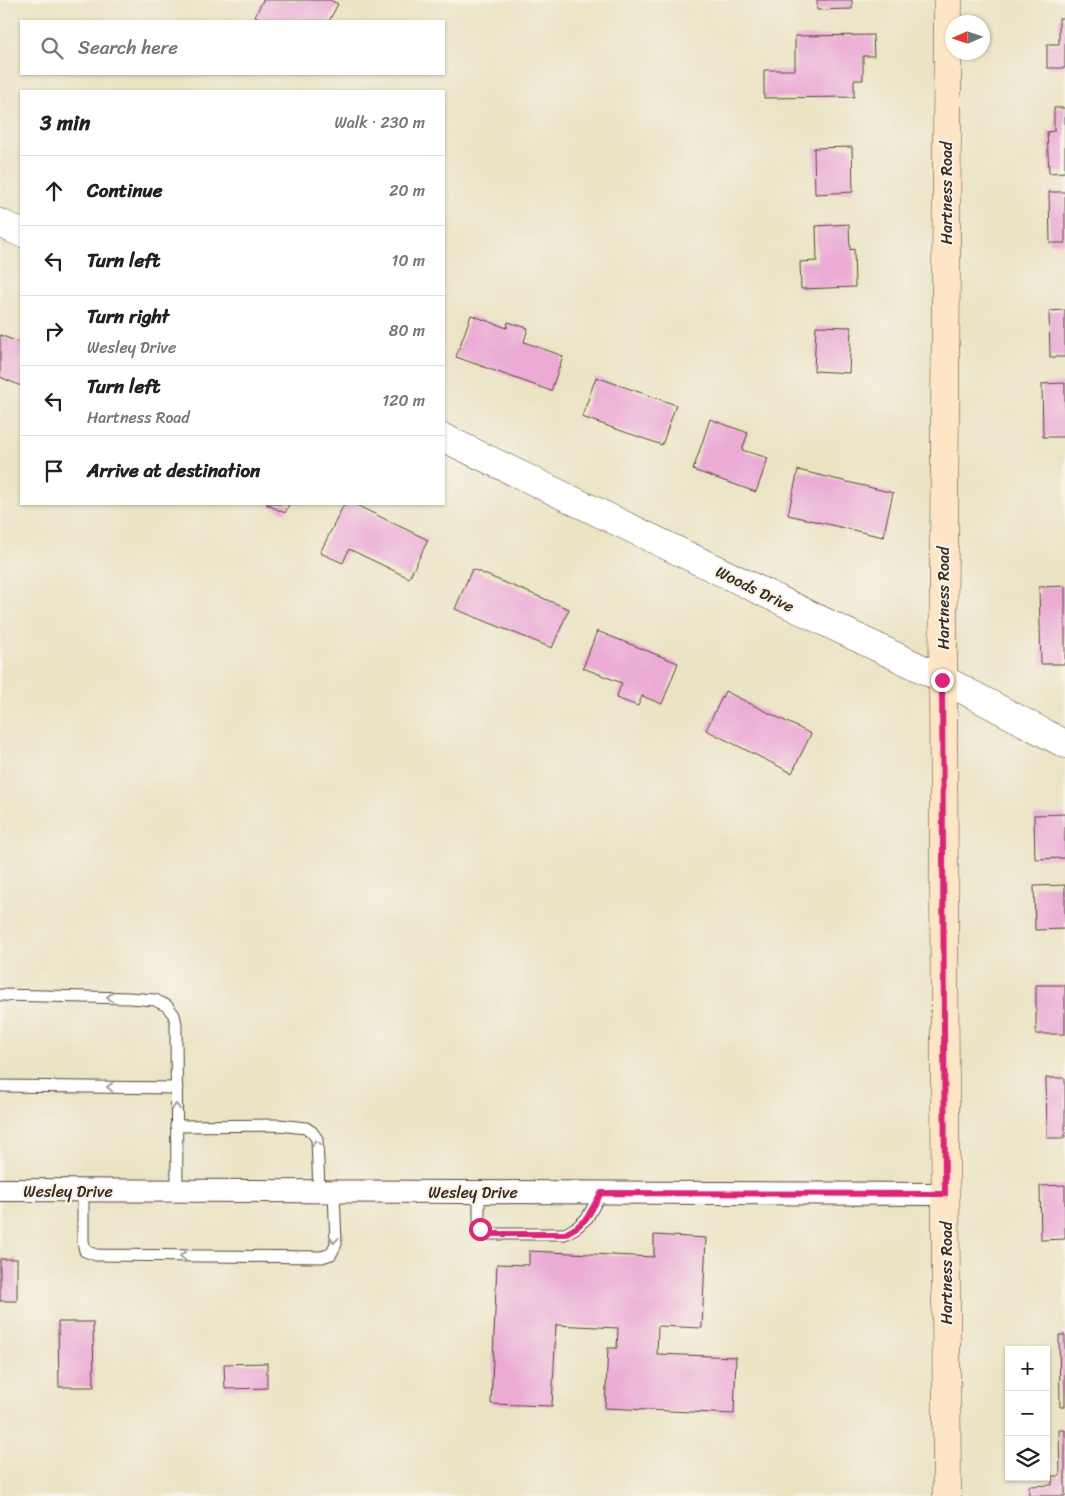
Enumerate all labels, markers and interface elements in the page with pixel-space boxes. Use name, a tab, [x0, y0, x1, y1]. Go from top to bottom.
north arrow	[945, 15, 990, 60]
search box	[20, 20, 445, 75]
text: Search here	[78, 31, 178, 64]
icon: search	[38, 34, 66, 62]
text: 3 min	[40, 104, 90, 142]
text: Walk · 230 m	[334, 108, 425, 137]
street label: Hartness Road	[932, 140, 961, 244]
text: Continue	[87, 174, 163, 207]
text: 20 m	[389, 176, 425, 205]
icon: ahead	[40, 177, 68, 205]
text: Turn left	[87, 244, 160, 277]
text: 10 m	[392, 246, 425, 275]
icon: left	[40, 247, 68, 275]
text: Turn right	[87, 300, 169, 333]
text: 80 m	[389, 316, 425, 345]
icon: right	[40, 317, 68, 345]
text: Wesley Drive	[87, 333, 176, 362]
text: Turn left	[87, 370, 160, 403]
text: 120 m	[382, 386, 425, 415]
icon: left	[40, 387, 68, 415]
text: Hartness Road	[87, 403, 190, 432]
text: Arrive at destination	[87, 454, 260, 487]
icon: arrive	[40, 457, 68, 485]
street label: Hartness Road	[929, 545, 958, 649]
street label: Woods Drive	[711, 557, 799, 621]
route end	[931, 669, 954, 692]
one-way arrow	[105, 992, 113, 1002]
one-way arrow	[106, 1082, 114, 1092]
one-way arrow	[171, 1103, 181, 1110]
one-way arrow	[311, 1139, 322, 1147]
street label: Wesley Drive	[23, 1177, 113, 1206]
street label: Wesley Drive	[428, 1178, 518, 1207]
route start	[469, 1218, 492, 1241]
street label: Hartness Road	[932, 1220, 961, 1324]
one-way arrow	[329, 1237, 340, 1245]
one-way arrow	[179, 1251, 187, 1261]
map controls	[1005, 1346, 1050, 1481]
button: +	[1005, 1346, 1050, 1391]
button: −	[1005, 1391, 1050, 1436]
button: layers	[1005, 1436, 1050, 1481]

